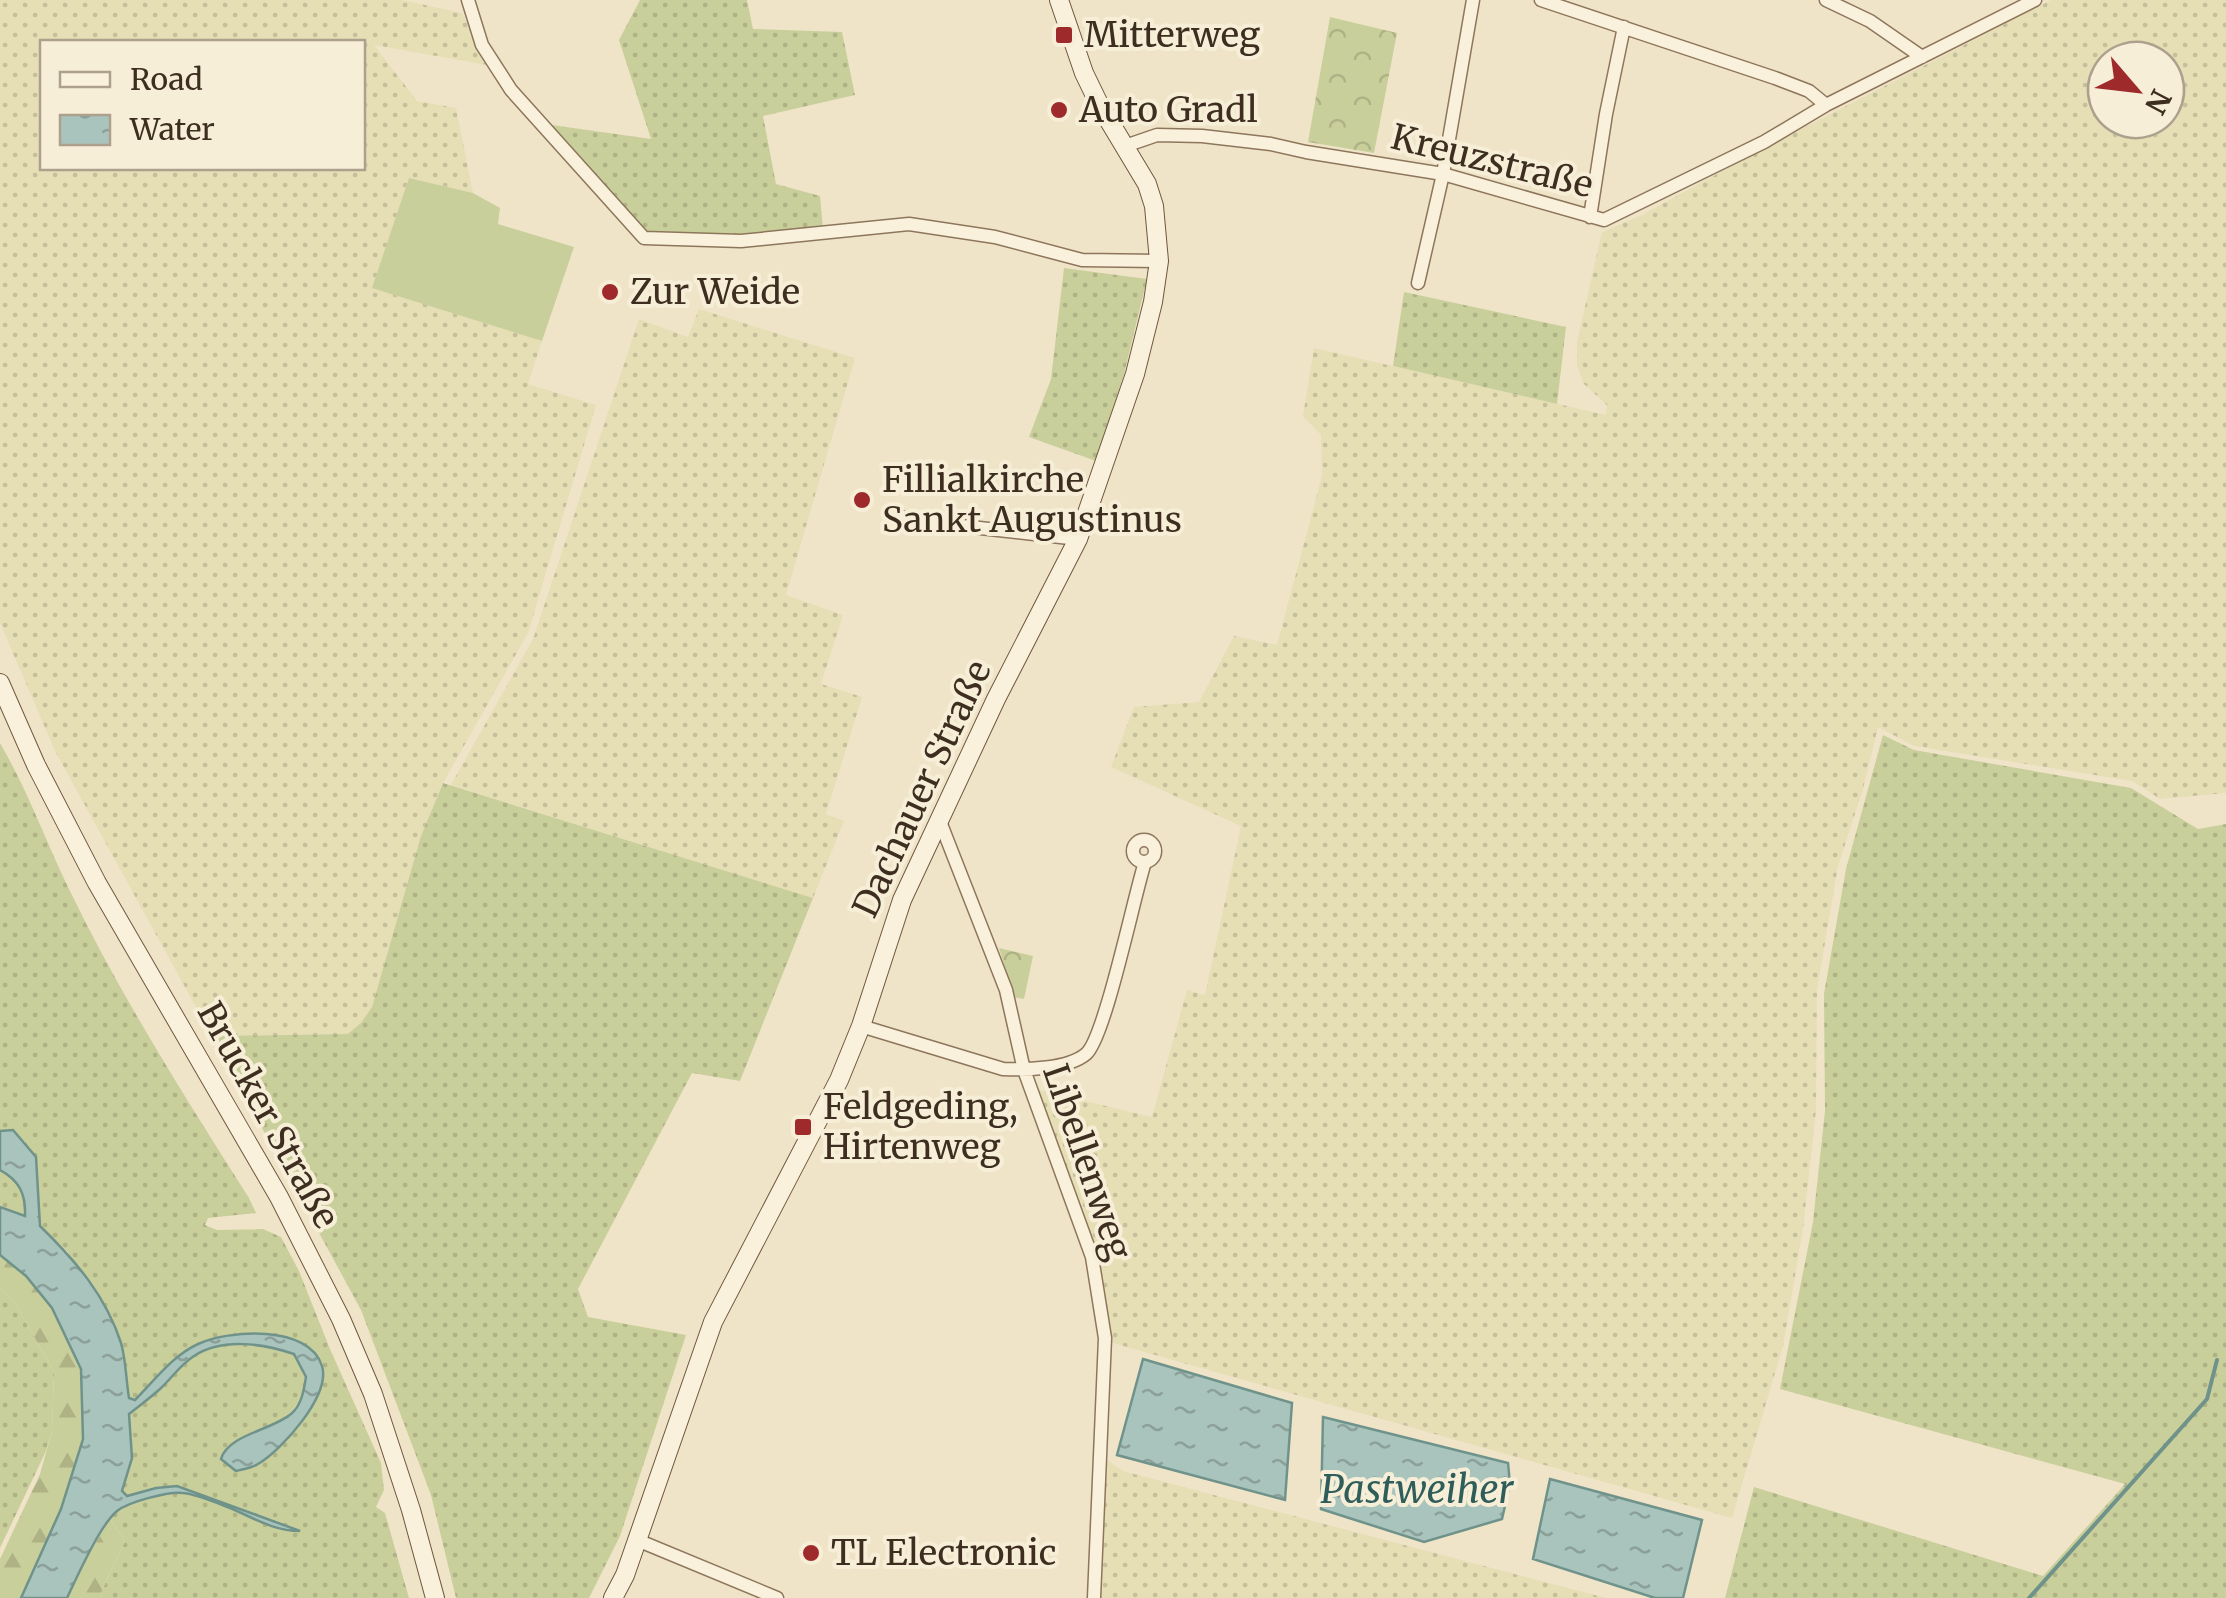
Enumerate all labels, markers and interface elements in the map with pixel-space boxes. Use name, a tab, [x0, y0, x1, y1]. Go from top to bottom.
place label: Mitterweg	[1084, 13, 1260, 57]
marker: Mitterweg	[1053, 24, 1075, 46]
legend	[40, 40, 365, 170]
north arrow	[2086, 40, 2186, 140]
text: Road	[130, 60, 203, 98]
text: N	[2137, 84, 2179, 120]
place label: Auto Gradl	[1078, 88, 1258, 132]
marker: Auto Gradl	[1048, 99, 1070, 121]
text: Water	[129, 110, 215, 148]
street label: Kreuzstraße	[1387, 115, 1597, 207]
place label: Zur Weide	[630, 270, 800, 314]
marker: Zur Weide	[599, 281, 621, 303]
place label: Fillialkirche Sankt Augustinus	[882, 458, 1182, 542]
marker: Fillialkirche Sankt Augustinus	[851, 489, 873, 511]
street label: Dachauer Straße	[843, 654, 1001, 924]
street label: Brucker Straße	[188, 994, 348, 1236]
street label: Libellenweg	[1033, 1058, 1141, 1266]
place label: Feldgeding, Hirtenweg	[823, 1085, 1018, 1169]
marker: Feldgeding, Hirtenweg	[792, 1116, 814, 1138]
water label: Pastweiher	[1320, 1466, 1514, 1513]
place label: TL Electronic	[831, 1531, 1056, 1575]
marker: TL Electronic	[800, 1542, 822, 1564]

